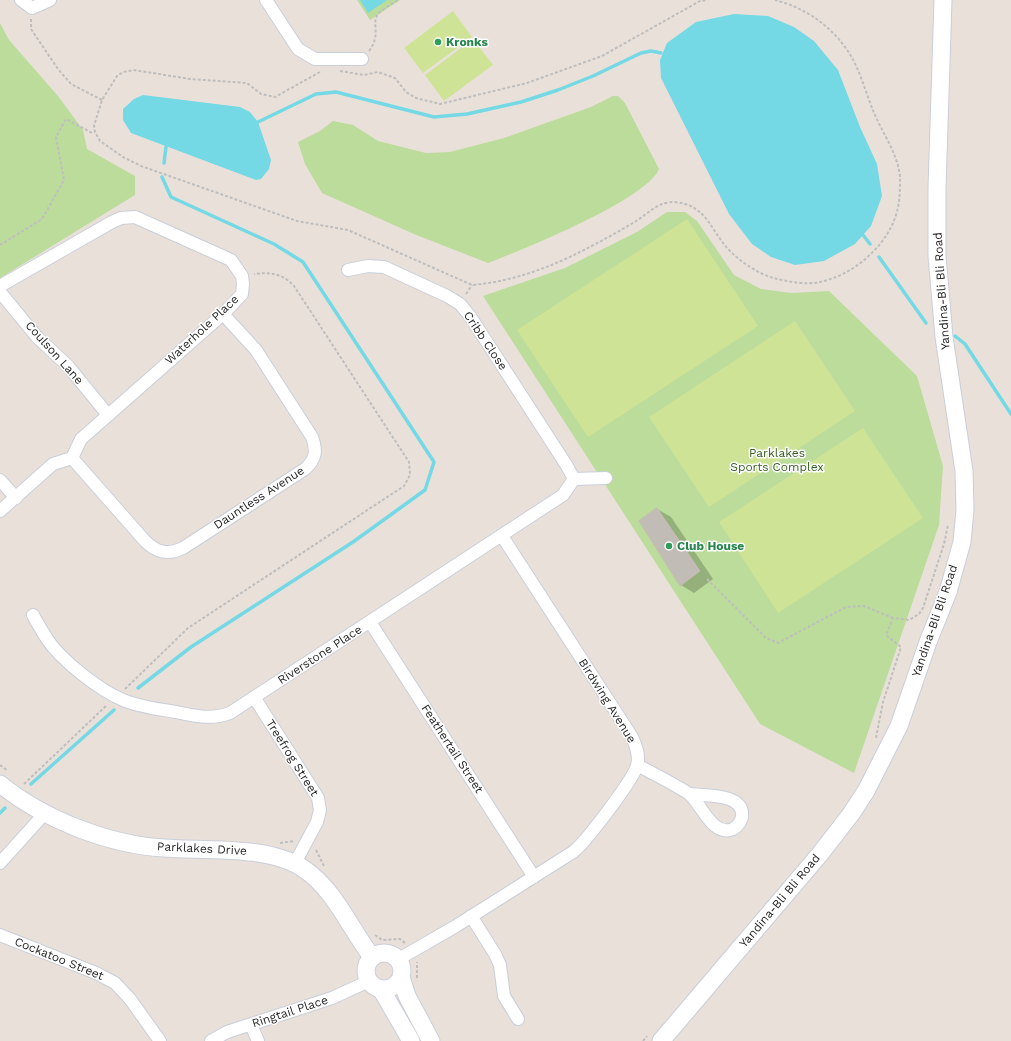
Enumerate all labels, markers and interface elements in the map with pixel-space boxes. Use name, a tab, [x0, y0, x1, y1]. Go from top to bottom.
place label: Kronks	[446, 35, 488, 49]
marker: Kronks	[433, 37, 443, 47]
street label: Yandina-Bli Bli Road	[931, 232, 953, 350]
street label: Waterhole Place	[162, 292, 242, 368]
street label: Cribb Close	[460, 309, 510, 373]
street label: Coulson Lane	[22, 319, 86, 387]
park label: Parklakes Sports Complex	[730, 446, 824, 474]
street label: Dauntless Avenue	[211, 463, 307, 533]
place label: Club House	[677, 539, 744, 553]
marker: Club House	[664, 541, 674, 551]
street label: Yandina-Bli Bli Road	[909, 563, 961, 679]
street label: Riverstone Place	[275, 622, 365, 688]
street label: Birdwing Avenue	[575, 656, 639, 746]
street label: Feathertail Street	[418, 702, 486, 796]
street label: Treefrog Street	[263, 717, 321, 799]
street label: Parklakes Drive	[157, 839, 247, 859]
street label: Yandina-Bli Bli Road	[737, 851, 823, 951]
street label: Cockatoo Street	[12, 935, 106, 983]
street label: Ringtail Place	[250, 993, 330, 1031]

